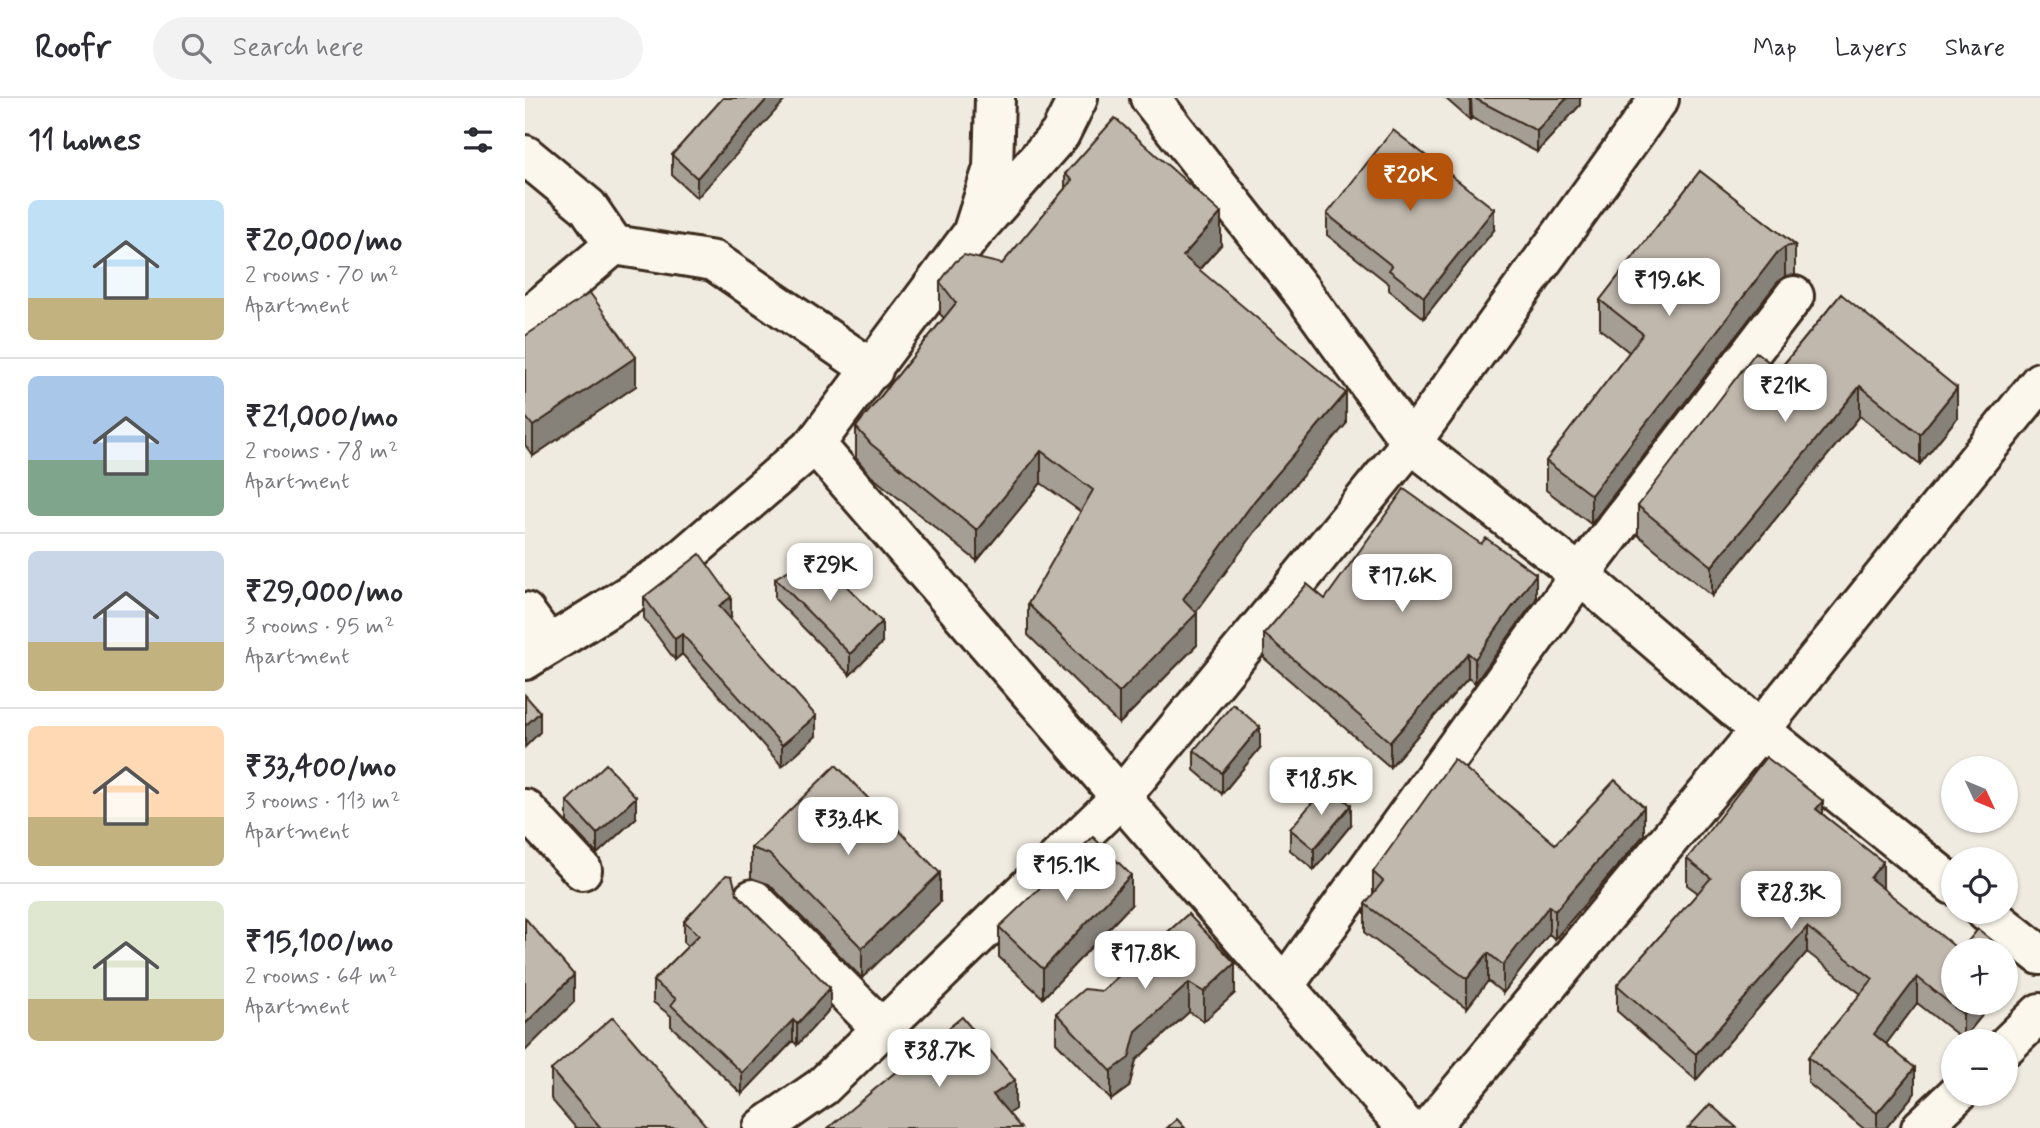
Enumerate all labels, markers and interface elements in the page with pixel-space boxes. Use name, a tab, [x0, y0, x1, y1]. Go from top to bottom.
search box	[153, 17, 643, 80]
text: Roofr	[35, 26, 111, 70]
icon: search	[177, 29, 215, 67]
text: Search here	[233, 31, 364, 65]
text: Map	[1753, 33, 1797, 64]
text: Layers	[1835, 33, 1907, 64]
text: Share	[1945, 33, 2005, 64]
text: 11 homes	[28, 121, 141, 160]
icon: filters	[459, 121, 497, 159]
pin: ₹20K	[1369, 153, 1451, 213]
text: ₹20K	[1383, 161, 1437, 191]
text: ₹20,000/mo	[245, 222, 402, 261]
icon: home	[84, 228, 168, 312]
pin: ₹19.6K	[1612, 258, 1726, 318]
text: 2 rooms · 70 m²	[245, 261, 399, 291]
text: ₹19.6K	[1634, 266, 1704, 296]
text: Apartment	[245, 291, 350, 321]
pin: ₹21K	[1744, 364, 1826, 424]
text: ₹21K	[1760, 372, 1810, 402]
text: ₹21,000/mo	[245, 398, 398, 437]
icon: home	[84, 404, 168, 488]
text: 2 rooms · 78 m²	[245, 437, 398, 467]
text: Apartment	[245, 467, 350, 497]
pin: ₹29K	[789, 544, 871, 603]
text: ₹29K	[803, 551, 857, 581]
pin: ₹17.6K	[1345, 554, 1459, 614]
text: ₹17.6K	[1368, 562, 1436, 592]
text: ₹29,000/mo	[245, 573, 403, 612]
icon: home	[84, 579, 168, 663]
text: 3 rooms · 95 m²	[245, 612, 394, 642]
text: Apartment	[245, 642, 350, 672]
text: ₹33,400/mo	[245, 748, 396, 787]
icon: home	[84, 754, 168, 838]
north arrow	[1941, 756, 2018, 833]
map controls	[1941, 756, 2018, 1106]
pin: ₹18.5K	[1264, 758, 1378, 817]
text: ₹18.5K	[1286, 765, 1356, 795]
text: 3 rooms · 113 m²	[245, 787, 400, 817]
pin: ₹33.4K	[791, 798, 905, 857]
text: ₹33.4K	[814, 805, 882, 835]
text: Apartment	[245, 817, 350, 847]
pin: ₹15.1K	[1009, 844, 1123, 903]
button: locate	[1941, 847, 2018, 924]
text: ₹15.1K	[1033, 851, 1099, 881]
pin: ₹28.3K	[1734, 872, 1848, 931]
text: ₹28.3K	[1757, 879, 1825, 909]
text: ₹15,100/mo	[245, 923, 393, 962]
icon: home	[84, 929, 168, 1013]
pin: ₹17.8K	[1088, 932, 1202, 991]
button: +	[1941, 938, 2018, 1015]
text: ₹17.8K	[1111, 939, 1179, 969]
text: 2 rooms · 64 m²	[245, 962, 397, 992]
text: Apartment	[245, 992, 350, 1022]
button: −	[1941, 1029, 2018, 1106]
pin: ₹38.7K	[882, 1030, 996, 1089]
text: ₹38.7K	[903, 1037, 975, 1067]

